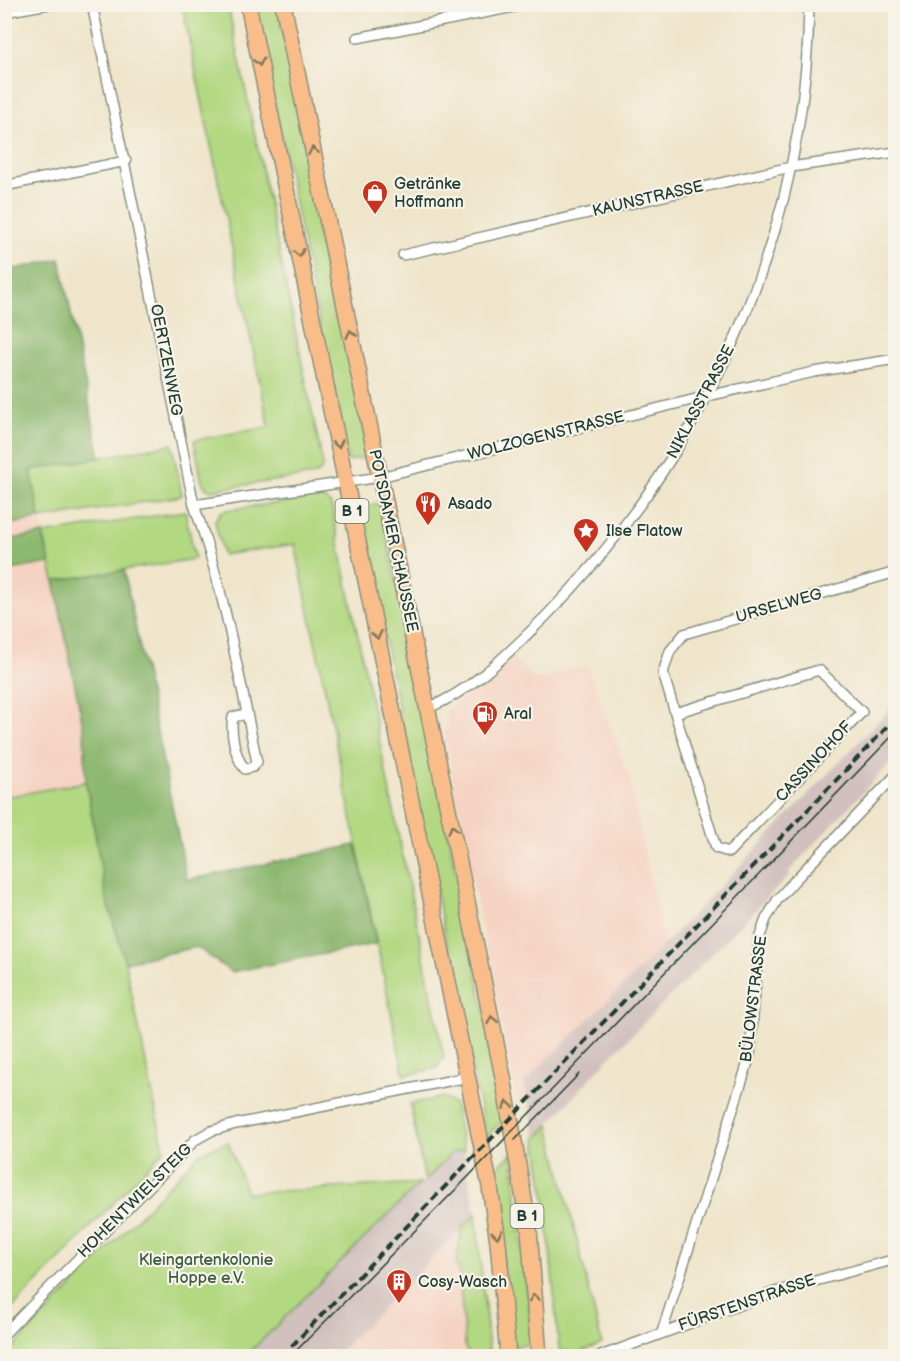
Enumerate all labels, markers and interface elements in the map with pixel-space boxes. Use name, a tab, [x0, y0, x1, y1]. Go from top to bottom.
one-way arrow	[252, 57, 265, 67]
one-way arrow	[307, 147, 320, 157]
place label: Getränke Hoffmann	[394, 175, 464, 212]
street label: KAUNSTRASSE	[591, 177, 705, 221]
shop icon: Getränke Hoffmann	[360, 178, 390, 216]
one-way arrow	[292, 248, 305, 258]
street label: OERTZENWEG	[146, 303, 186, 417]
one-way arrow	[345, 329, 358, 339]
street label: NIKLASSTRASSE	[663, 342, 739, 462]
street label: WOLZOGENSTRASSE	[466, 407, 626, 465]
one-way arrow	[331, 439, 344, 449]
street label: POTSDAMER CHAUSSEE	[364, 448, 422, 634]
restaurant icon: Asado	[413, 489, 443, 527]
place label: Asado	[448, 495, 492, 514]
road number: B 1	[336, 499, 368, 523]
place icon: Ilse Flatow	[571, 516, 601, 554]
place label: Ilse Flatow	[606, 522, 683, 541]
street label: URSELWEG	[734, 585, 824, 627]
one-way arrow	[370, 630, 383, 640]
fuel station icon: Aral	[470, 699, 500, 737]
place label: Aral	[504, 705, 532, 724]
street label: CASSINOHOF	[772, 717, 856, 806]
one-way arrow	[447, 824, 460, 834]
street label: BÜLOWSTRASSE	[735, 934, 771, 1063]
one-way arrow	[486, 1015, 499, 1025]
one-way arrow	[503, 1100, 515, 1110]
street label: HOHENTWIELSTEIG	[74, 1140, 196, 1262]
road number: B 1	[510, 1204, 544, 1228]
one-way arrow	[491, 1229, 503, 1239]
park label: Kleingartenkolonie Hoppe e.V.	[139, 1251, 274, 1288]
building icon: Cosy-Wasch	[384, 1267, 414, 1305]
street label: FÜRSTENSTRASSE	[675, 1269, 818, 1335]
place label: Cosy-Wasch	[418, 1273, 507, 1292]
one-way arrow	[528, 1294, 541, 1303]

